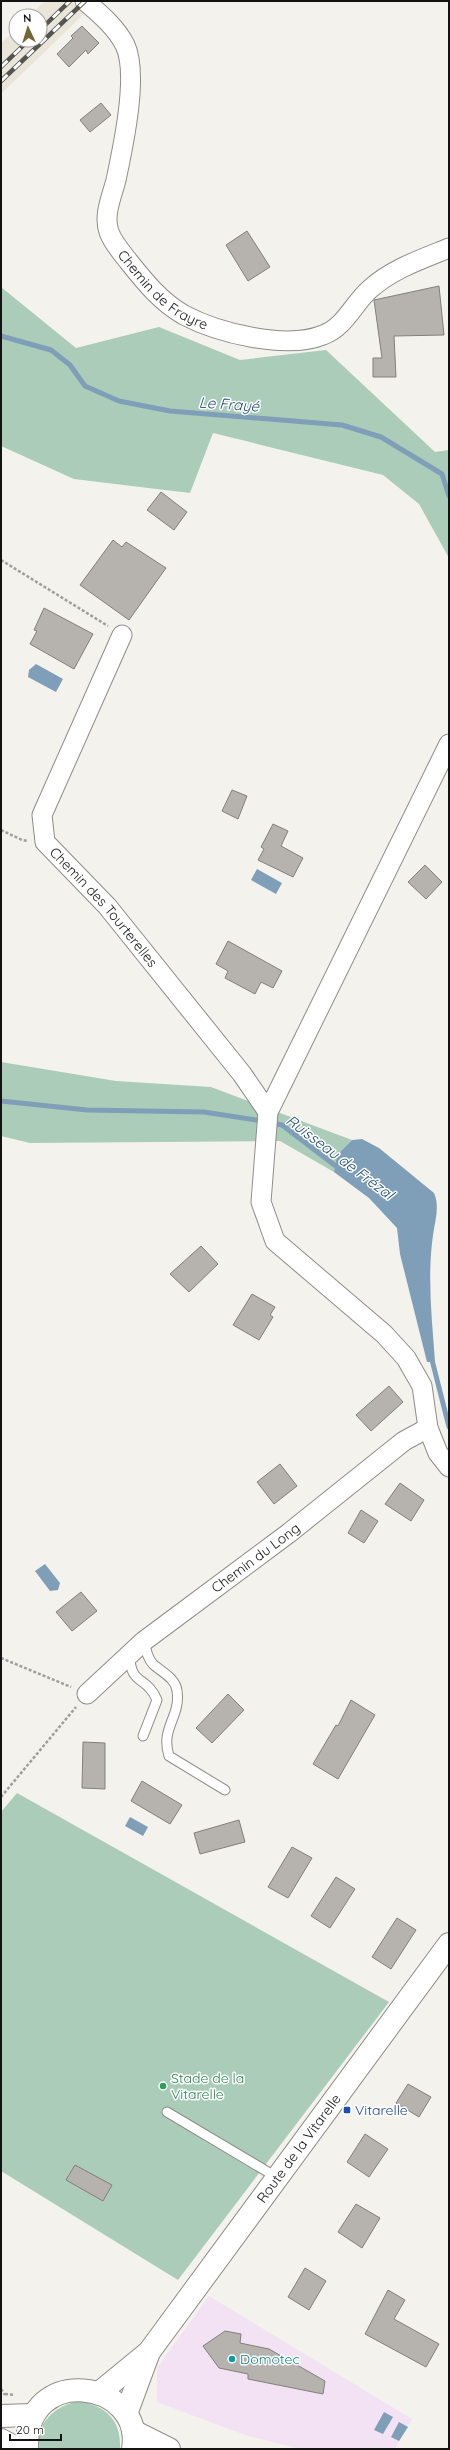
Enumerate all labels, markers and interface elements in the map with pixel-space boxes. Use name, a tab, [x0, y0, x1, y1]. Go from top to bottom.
north arrow	[8, 8, 48, 48]
text: N	[23, 11, 32, 25]
street label: Chemin de Frayre	[114, 246, 211, 334]
water label: Le Frayé	[198, 392, 260, 416]
street label: Chemin des Tourterelles	[46, 843, 162, 971]
water label: Ruisseau de Frézal	[283, 1110, 399, 1204]
street label: Chemin du Long	[208, 1519, 304, 1597]
place label: Stade de la Vitarelle	[171, 2069, 244, 2103]
marker: Stade de la Vitarelle	[158, 2081, 168, 2091]
street label: Route de la Vitarelle	[253, 2090, 345, 2206]
place label: Vitarelle	[355, 2101, 408, 2119]
marker: Vitarelle	[342, 2105, 352, 2115]
place label: Domotec	[240, 2350, 300, 2368]
marker: Domotec	[227, 2354, 237, 2364]
scale bar	[10, 2416, 61, 2442]
text: 20 m	[16, 2422, 44, 2437]

